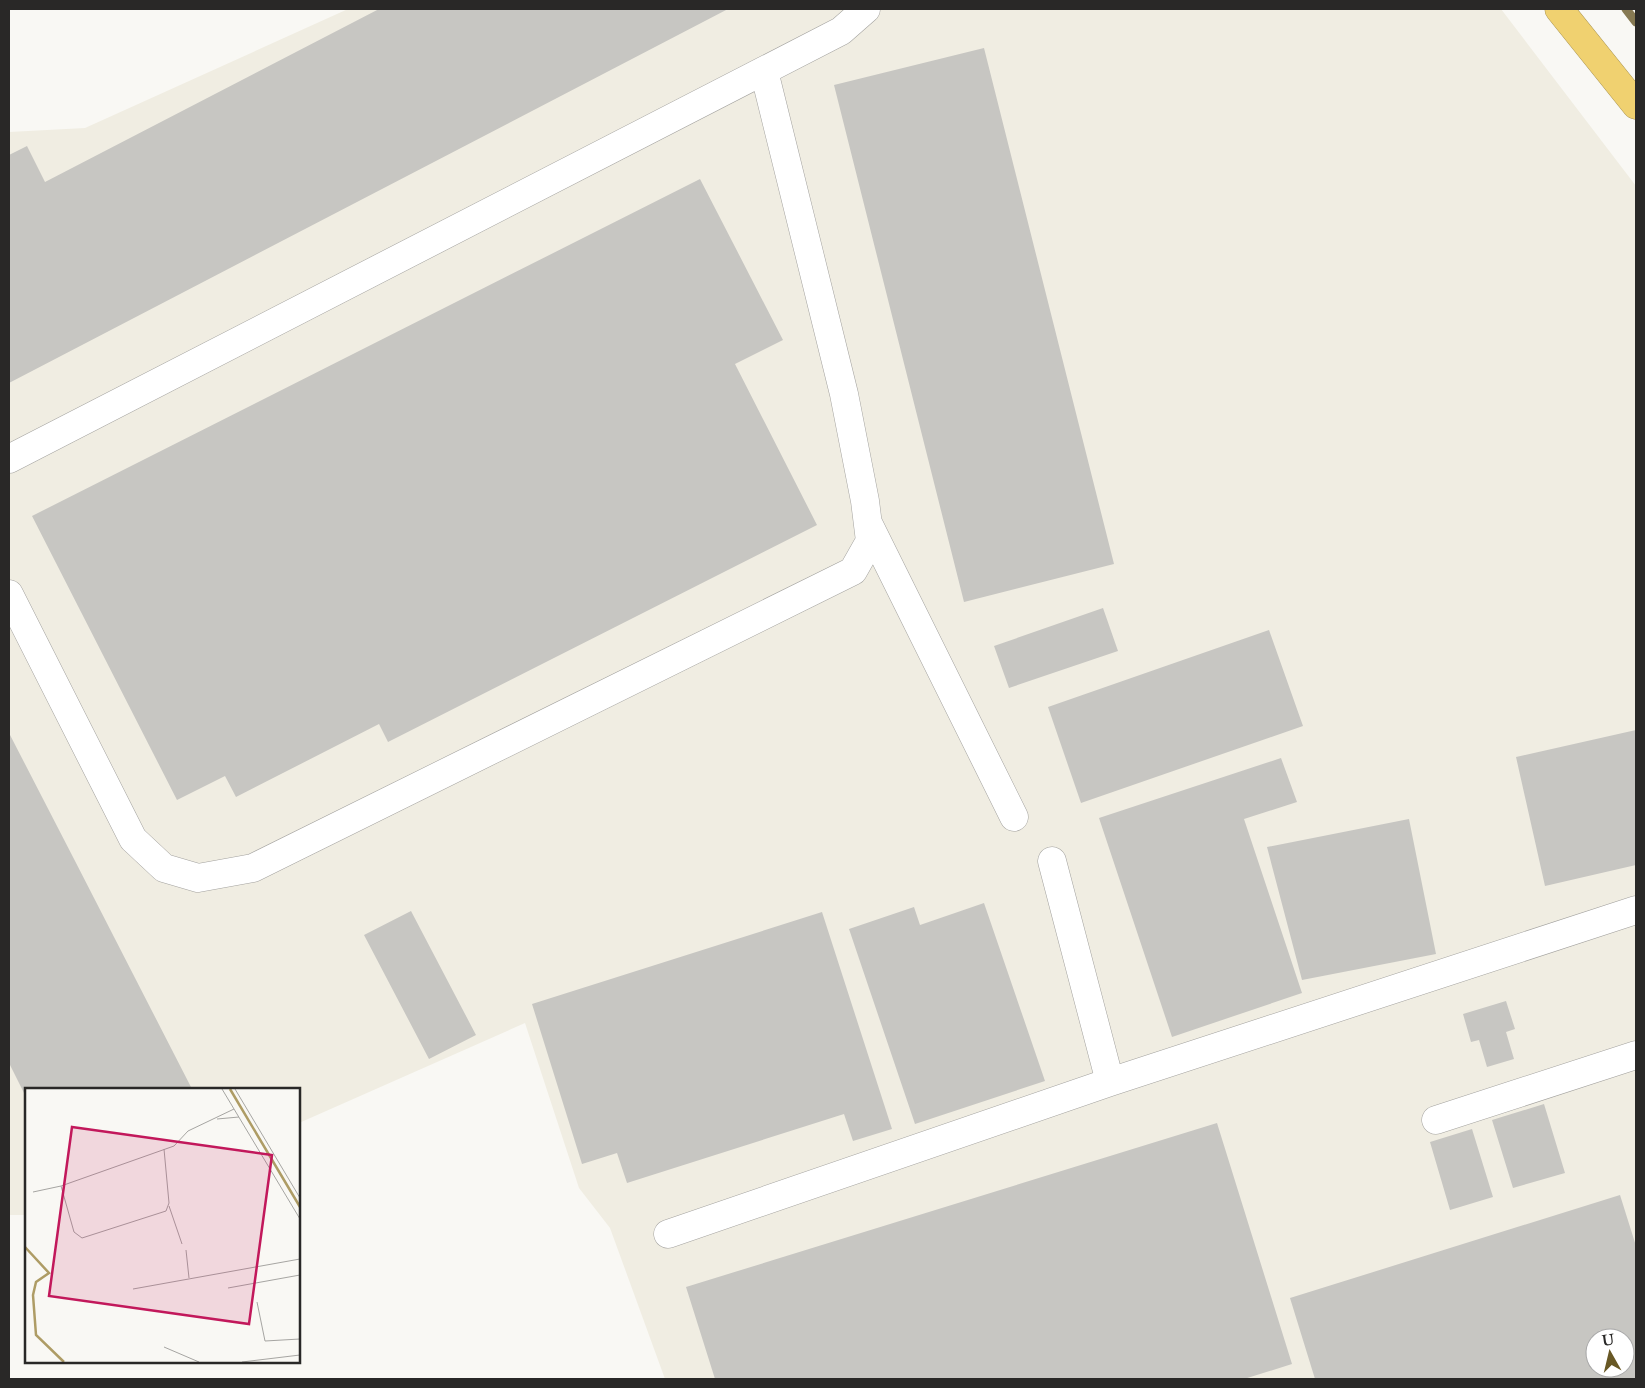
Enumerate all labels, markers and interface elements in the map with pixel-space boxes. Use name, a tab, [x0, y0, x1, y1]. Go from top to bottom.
inset map	[25, 1088, 300, 1363]
north arrow	[1585, 1328, 1635, 1378]
text: U	[1601, 1330, 1616, 1350]

